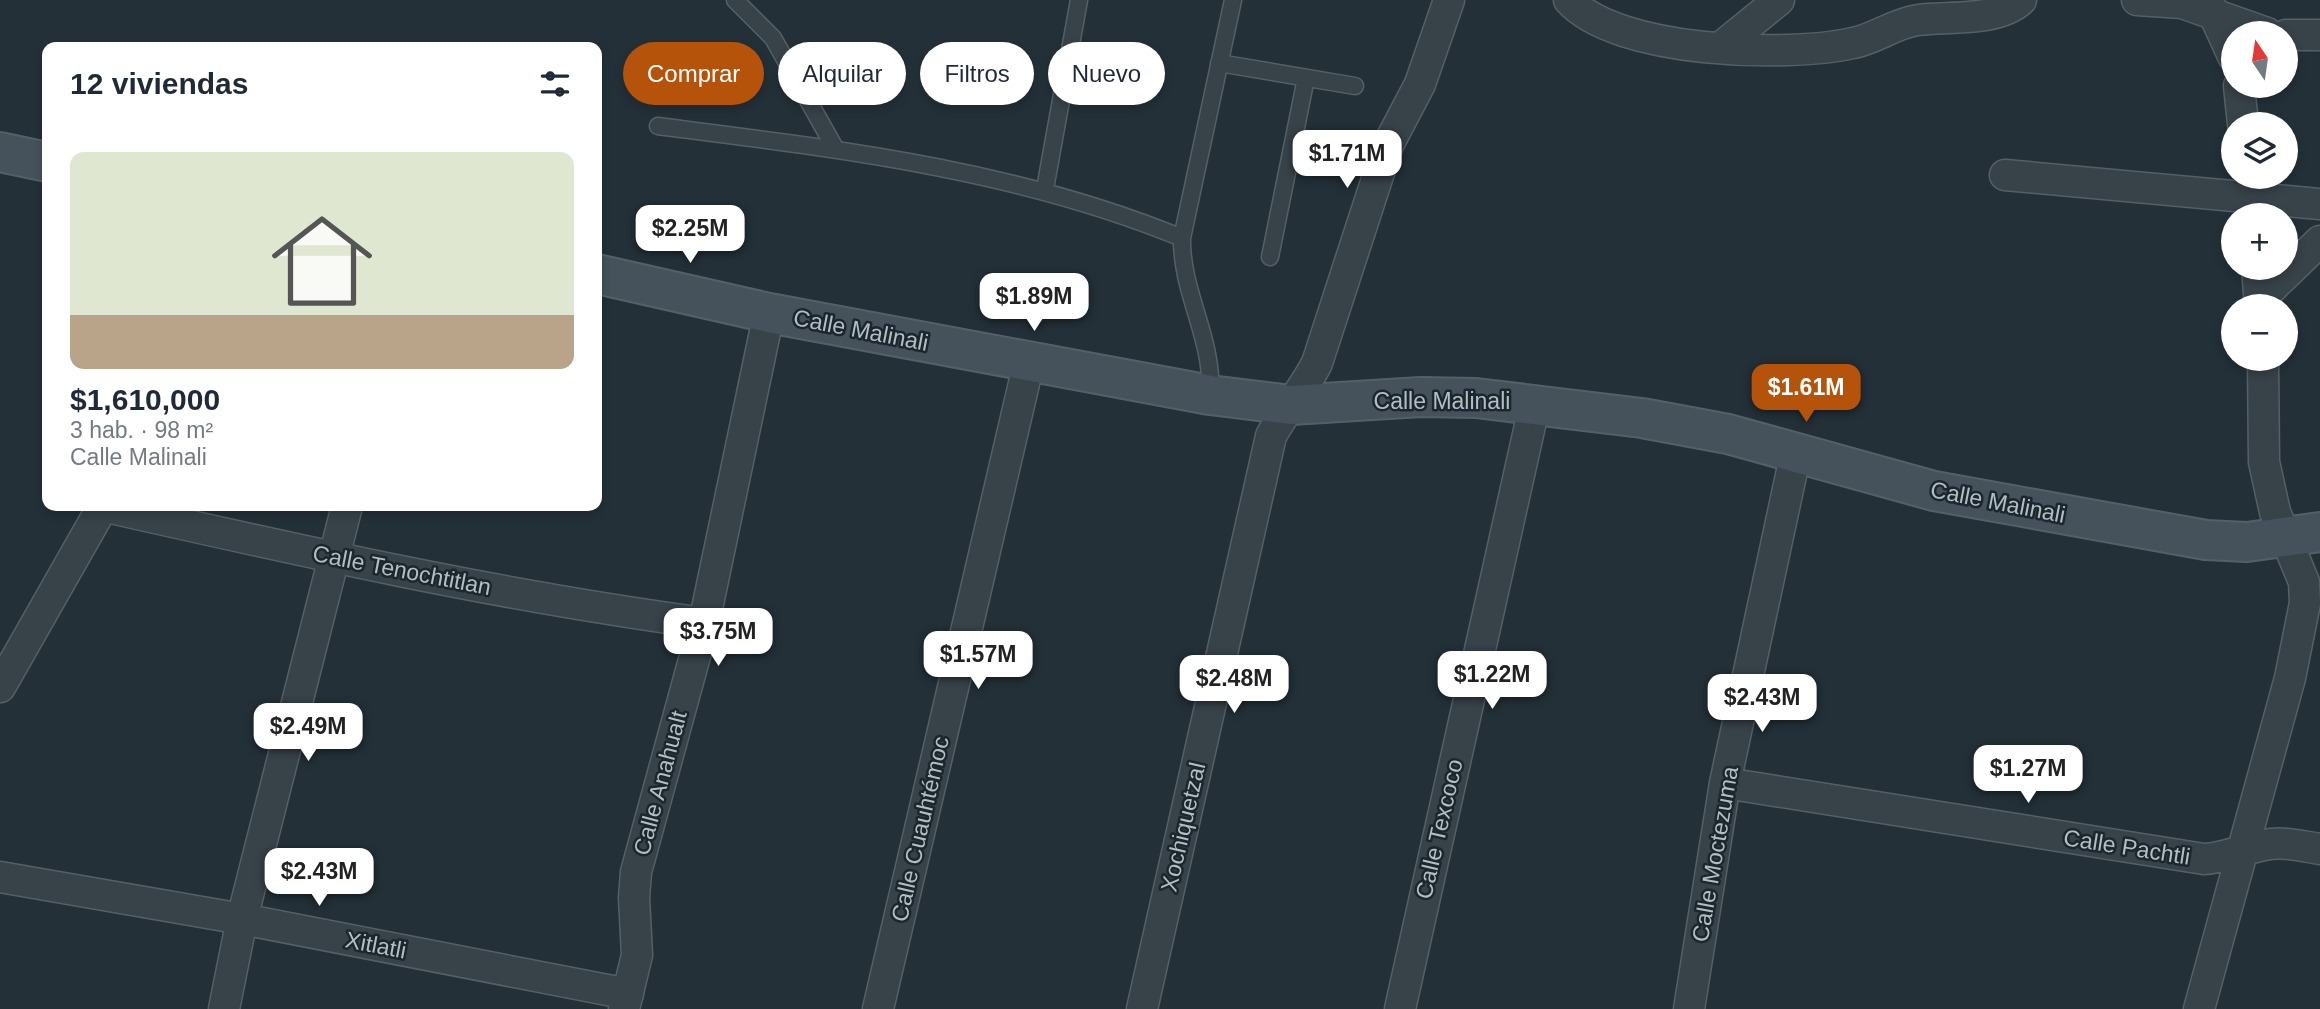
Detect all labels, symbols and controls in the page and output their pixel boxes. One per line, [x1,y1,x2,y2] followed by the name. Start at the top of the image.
[2221,21,2298,98] north arrow
[2221,21,2298,371] map controls
[623,42,764,105] chip: Comprar
[778,42,906,105] chip: Alquilar
[920,42,1034,105] chip: Filtros
[1048,42,1165,105] chip: Nuevo
[536,65,574,103] icon: filters
[70,67,248,100] text: 12 viviendas
[2221,112,2298,189] button: layers
[1290,130,1404,190] pin: $1.71M
[1309,140,1385,166] text: $1.71M
[259,198,385,324] icon: home
[2221,203,2298,280] button: +
[633,205,747,265] pin: $2.25M
[652,215,728,241] text: $2.25M
[977,274,1091,333] pin: $1.89M
[996,283,1072,309] text: $1.89M
[2221,294,2298,371] button: −
[791,304,931,356] street label: Calle Malinali
[1749,364,1863,424] pin: $1.61M
[1768,374,1844,400] text: $1.61M
[70,383,220,416] text: $1,610,000
[1374,388,1510,414] street label: Calle Malinali
[70,417,213,443] text: 3 hab. · 98 m²
[70,444,207,470] text: Calle Malinali
[1928,476,2068,528] street label: Calle Malinali
[311,540,493,600] street label: Calle Tenochtitlan
[661,608,775,668] pin: $3.75M
[680,618,756,644] text: $3.75M
[921,632,1035,691] pin: $1.57M
[940,641,1016,667] text: $1.57M
[1435,652,1549,711] pin: $1.22M
[1177,656,1291,715] pin: $2.48M
[1454,661,1530,687] text: $1.22M
[1196,665,1272,691] text: $2.48M
[1705,674,1819,734] pin: $2.43M
[1724,684,1800,710] text: $2.43M
[251,704,365,763] pin: $2.49M
[628,707,692,858] street label: Calle Anahualt
[270,713,346,739] text: $2.49M
[886,734,954,924] street label: Calle Cuauhtémoc
[1971,746,2085,805] pin: $1.27M
[1990,755,2066,781] text: $1.27M
[1410,757,1468,901] street label: Calle Texcoco
[1156,760,1210,894] street label: Xochiquetzal
[1687,764,1743,944] street label: Calle Moctezuma
[2062,824,2192,870] street label: Calle Pachtli
[262,848,376,908] pin: $2.43M
[281,858,357,884] text: $2.43M
[343,926,409,964] street label: Xitlatli

